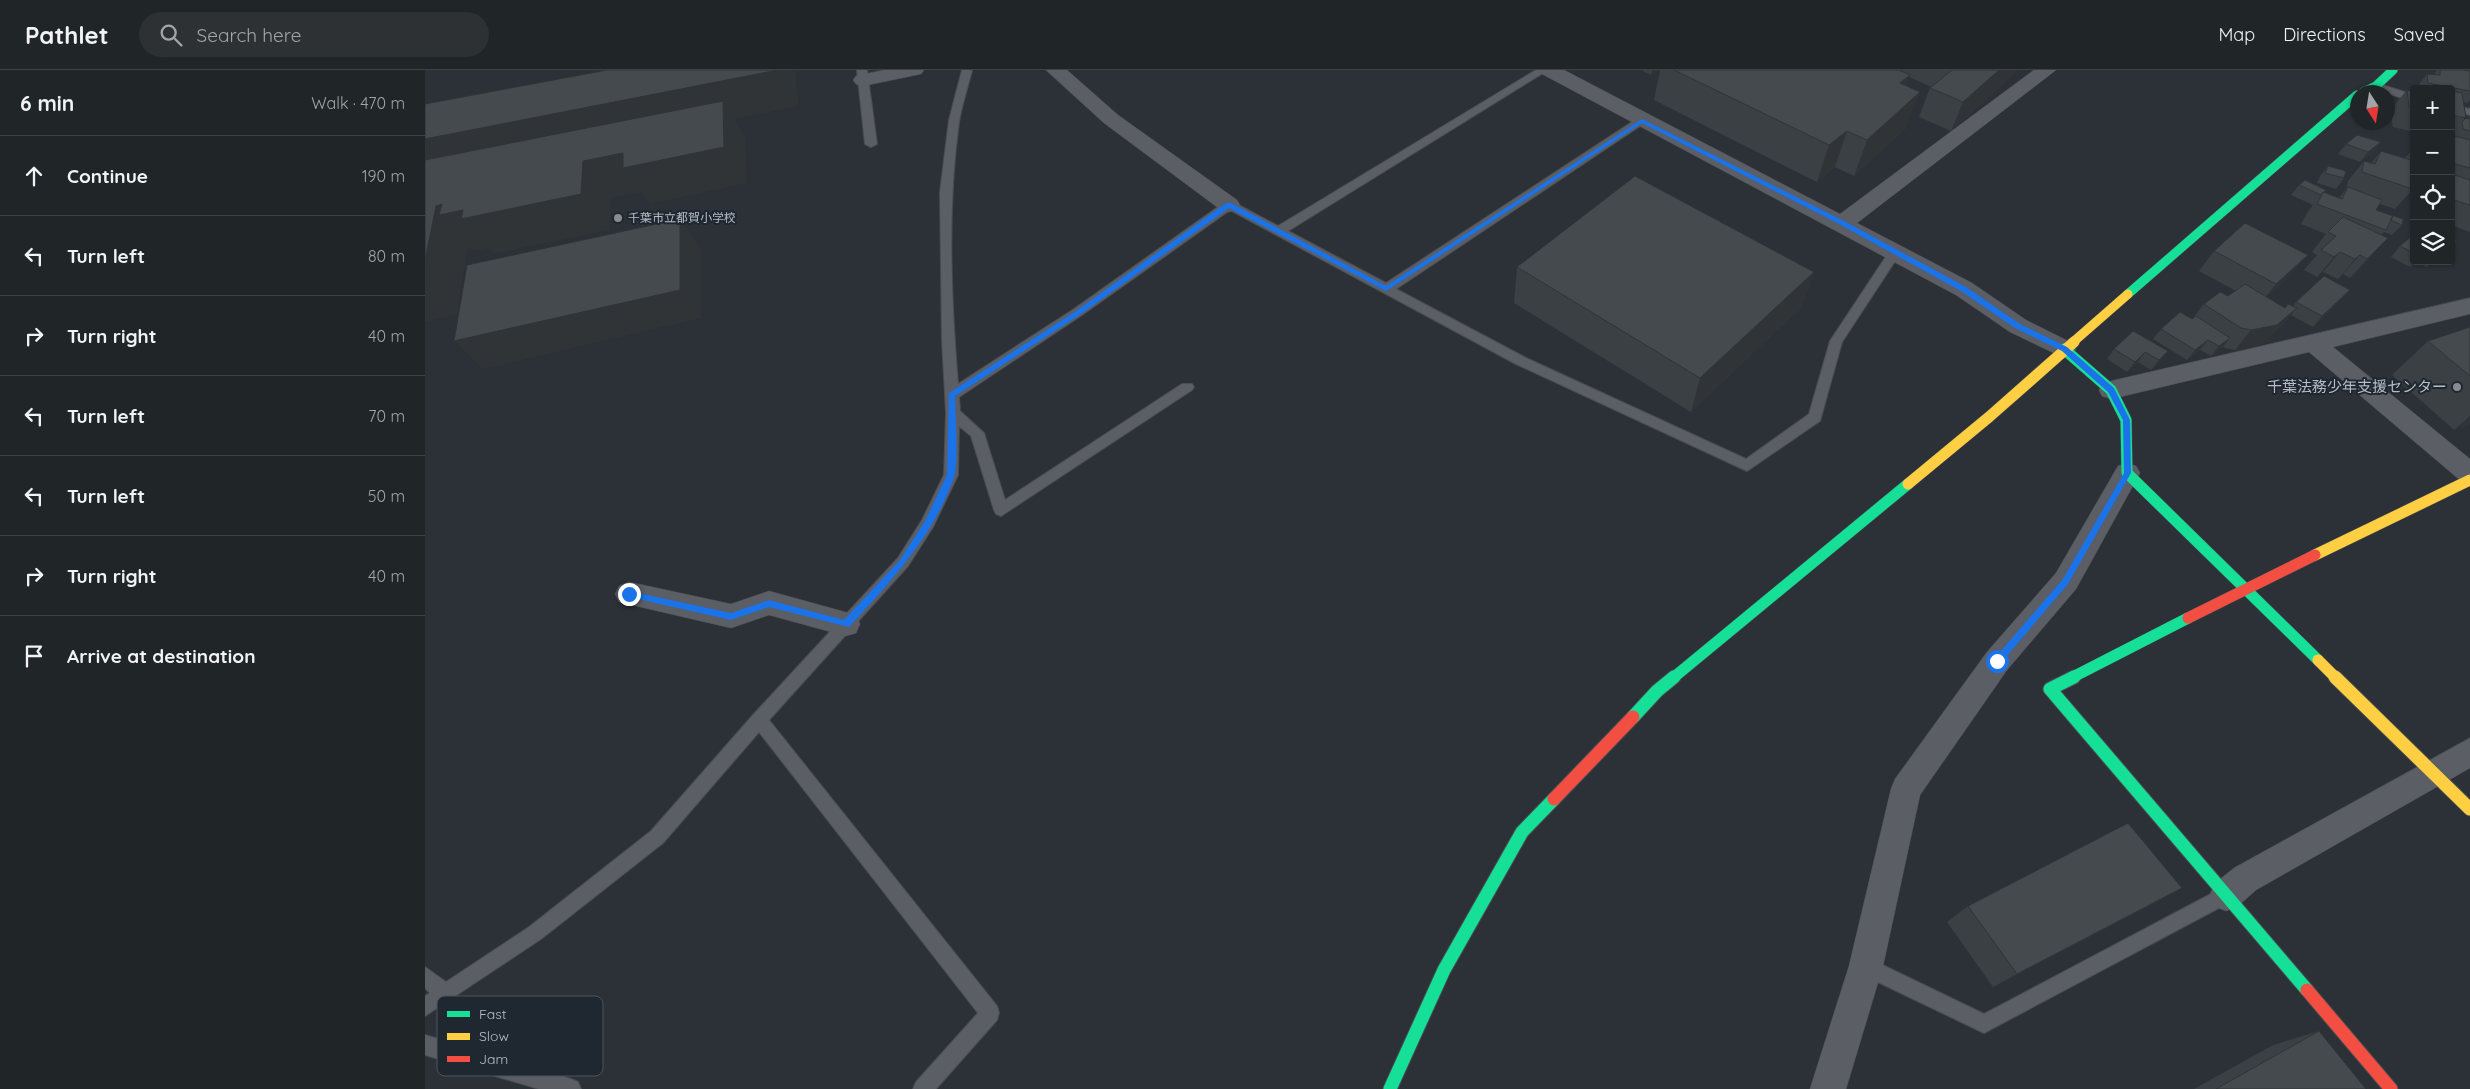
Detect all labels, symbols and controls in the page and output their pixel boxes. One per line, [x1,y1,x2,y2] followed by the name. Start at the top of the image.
[139,12,489,57] search box
[25,20,109,50] text: Pathlet
[157,21,185,49] icon: search
[197,23,301,47] text: Search here
[2218,23,2255,46] text: Map
[2283,23,2366,46] text: Directions
[2394,23,2445,46] text: Saved
[2350,85,2395,130] north arrow
[2410,85,2455,265] map controls
[2410,85,2455,130] button: +
[20,90,74,116] text: 6 min
[311,93,405,113] text: Walk · 470 m
[2410,130,2455,175] button: −
[20,162,48,190] icon: ahead
[67,164,148,188] text: Continue
[362,166,405,186] text: 190 m
[2410,175,2455,220] button: locate
[628,210,736,225] place label: 千葉市立都賀小学校
[612,212,624,224] marker: 千葉市立都賀小学校
[2410,220,2455,265] button: layers
[20,242,48,270] icon: left
[67,244,145,268] text: Turn left
[368,246,405,266] text: 80 m
[20,322,48,350] icon: right
[67,324,156,348] text: Turn right
[368,326,405,346] text: 40 m
[2267,377,2447,396] place label: 千葉法務少年支援センター
[2451,381,2463,393] marker: 千葉法務少年支援センター
[20,402,48,430] icon: left
[67,404,145,428] text: Turn left
[368,406,405,426] text: 70 m
[20,482,48,510] icon: left
[67,484,145,508] text: Turn left
[368,486,405,506] text: 50 m
[20,562,48,590] icon: right
[67,564,156,588] text: Turn right
[368,566,405,586] text: 40 m
[618,583,641,606] route end
[20,642,48,670] icon: arrive
[67,644,256,668] text: Arrive at destination
[1986,650,2009,673] route start
[437,996,603,1076] legend
[479,1005,507,1023] text: Fast
[479,1027,509,1045] text: Slow
[479,1050,508,1068] text: Jam

